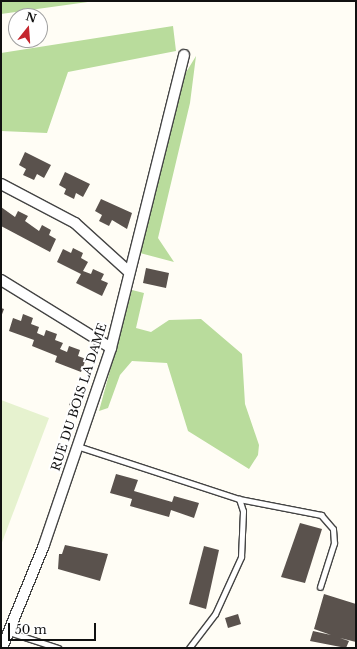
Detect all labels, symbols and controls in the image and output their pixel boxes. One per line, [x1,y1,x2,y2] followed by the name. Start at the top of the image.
[8,8,48,48] north arrow
[24,9,38,26] text: N
[48,321,110,473] street label: RUE DU BOIS LA DAME
[10,615,98,641] scale bar
[15,622,47,637] text: 50 m

